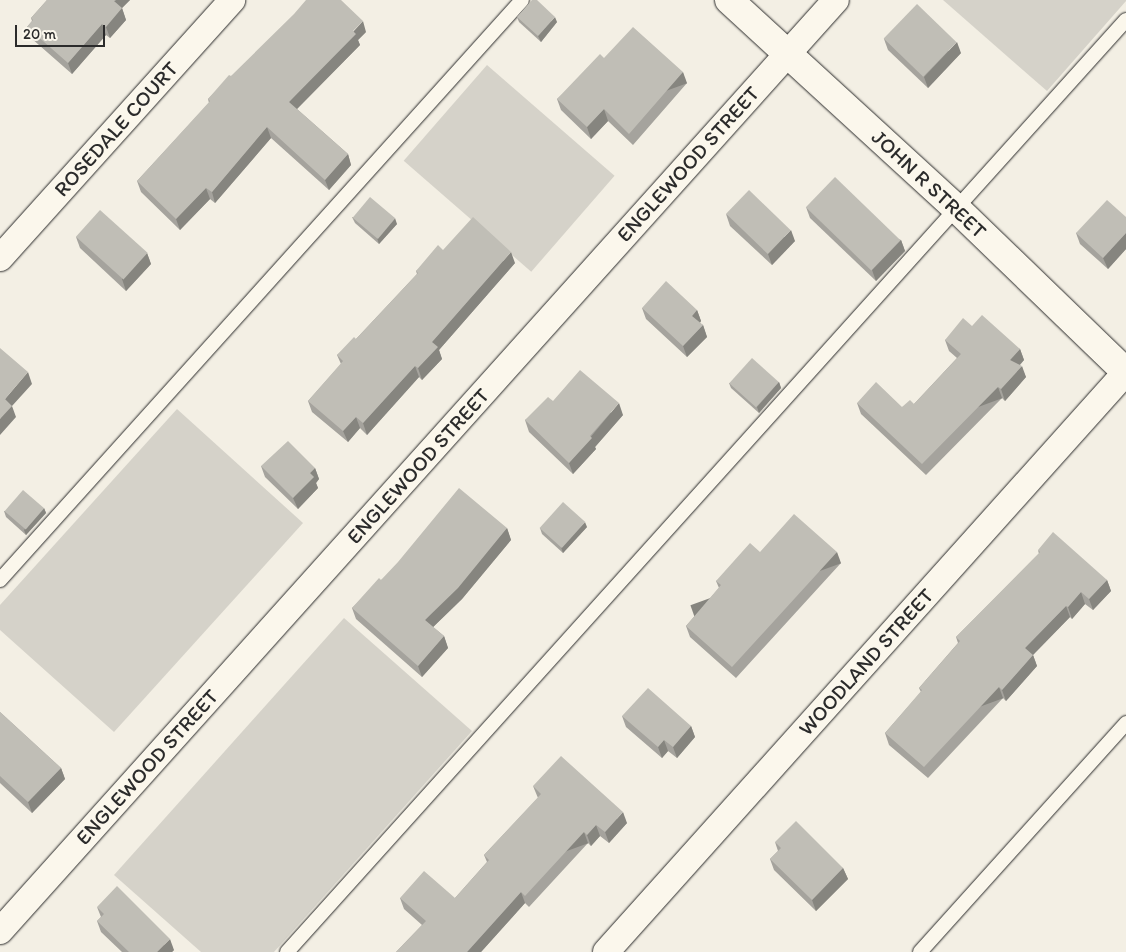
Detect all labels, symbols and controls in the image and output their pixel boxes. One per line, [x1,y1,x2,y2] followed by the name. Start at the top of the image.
[18,15,108,47] scale bar
[23,25,56,43] text: 20 m
[49,56,183,202] street label: ROSEDALE COURT
[612,81,764,247] street label: ENGLEWOOD STREET
[866,124,992,244] street label: JOHN R STREET
[342,383,494,549] street label: ENGLEWOOD STREET
[793,583,939,741] street label: WOODLAND STREET
[71,684,223,850] street label: ENGLEWOOD STREET

